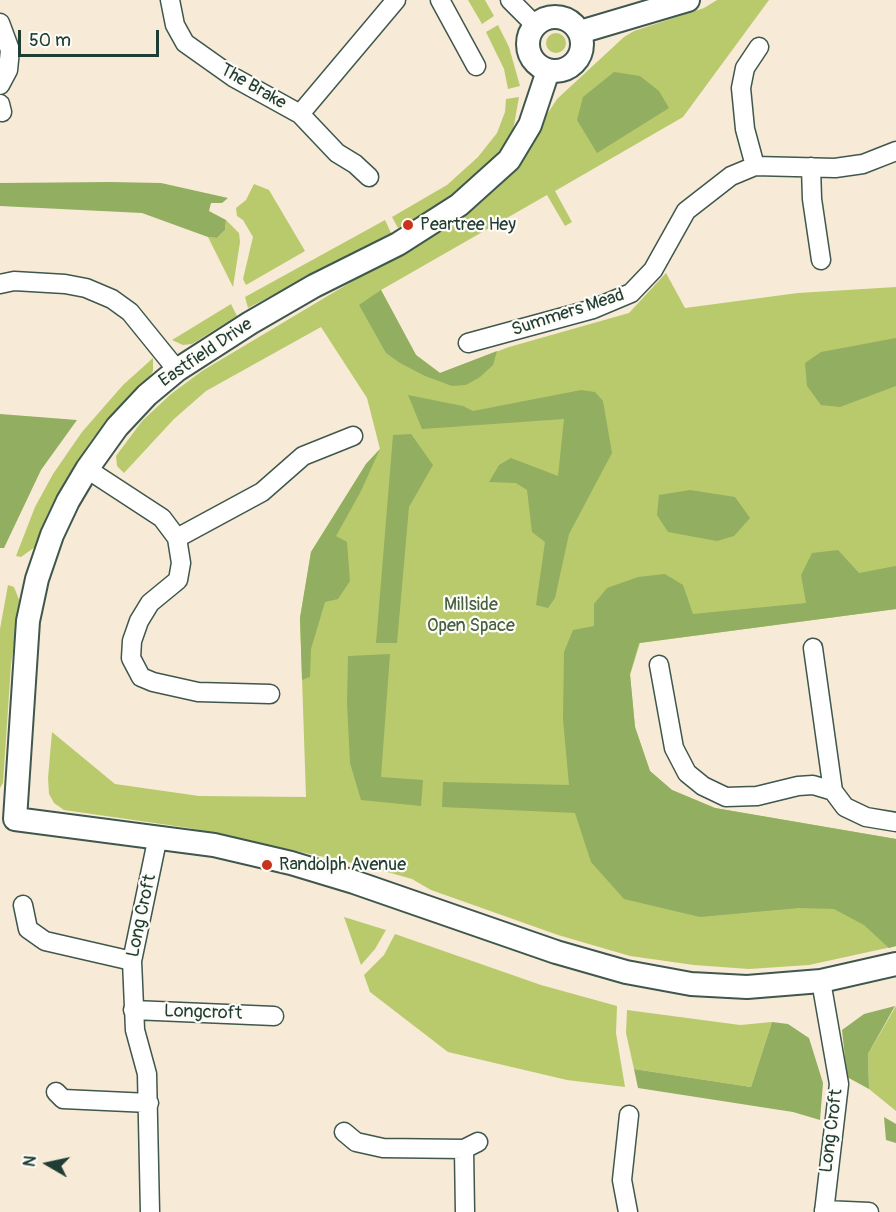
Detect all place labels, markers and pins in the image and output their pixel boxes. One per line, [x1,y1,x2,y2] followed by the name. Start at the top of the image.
[420,214,516,236] place label: Peartree Hey
[401,218,415,232] marker: Peartree Hey
[279,854,406,876] place label: Randolph Avenue
[260,858,274,872] marker: Randolph Avenue

